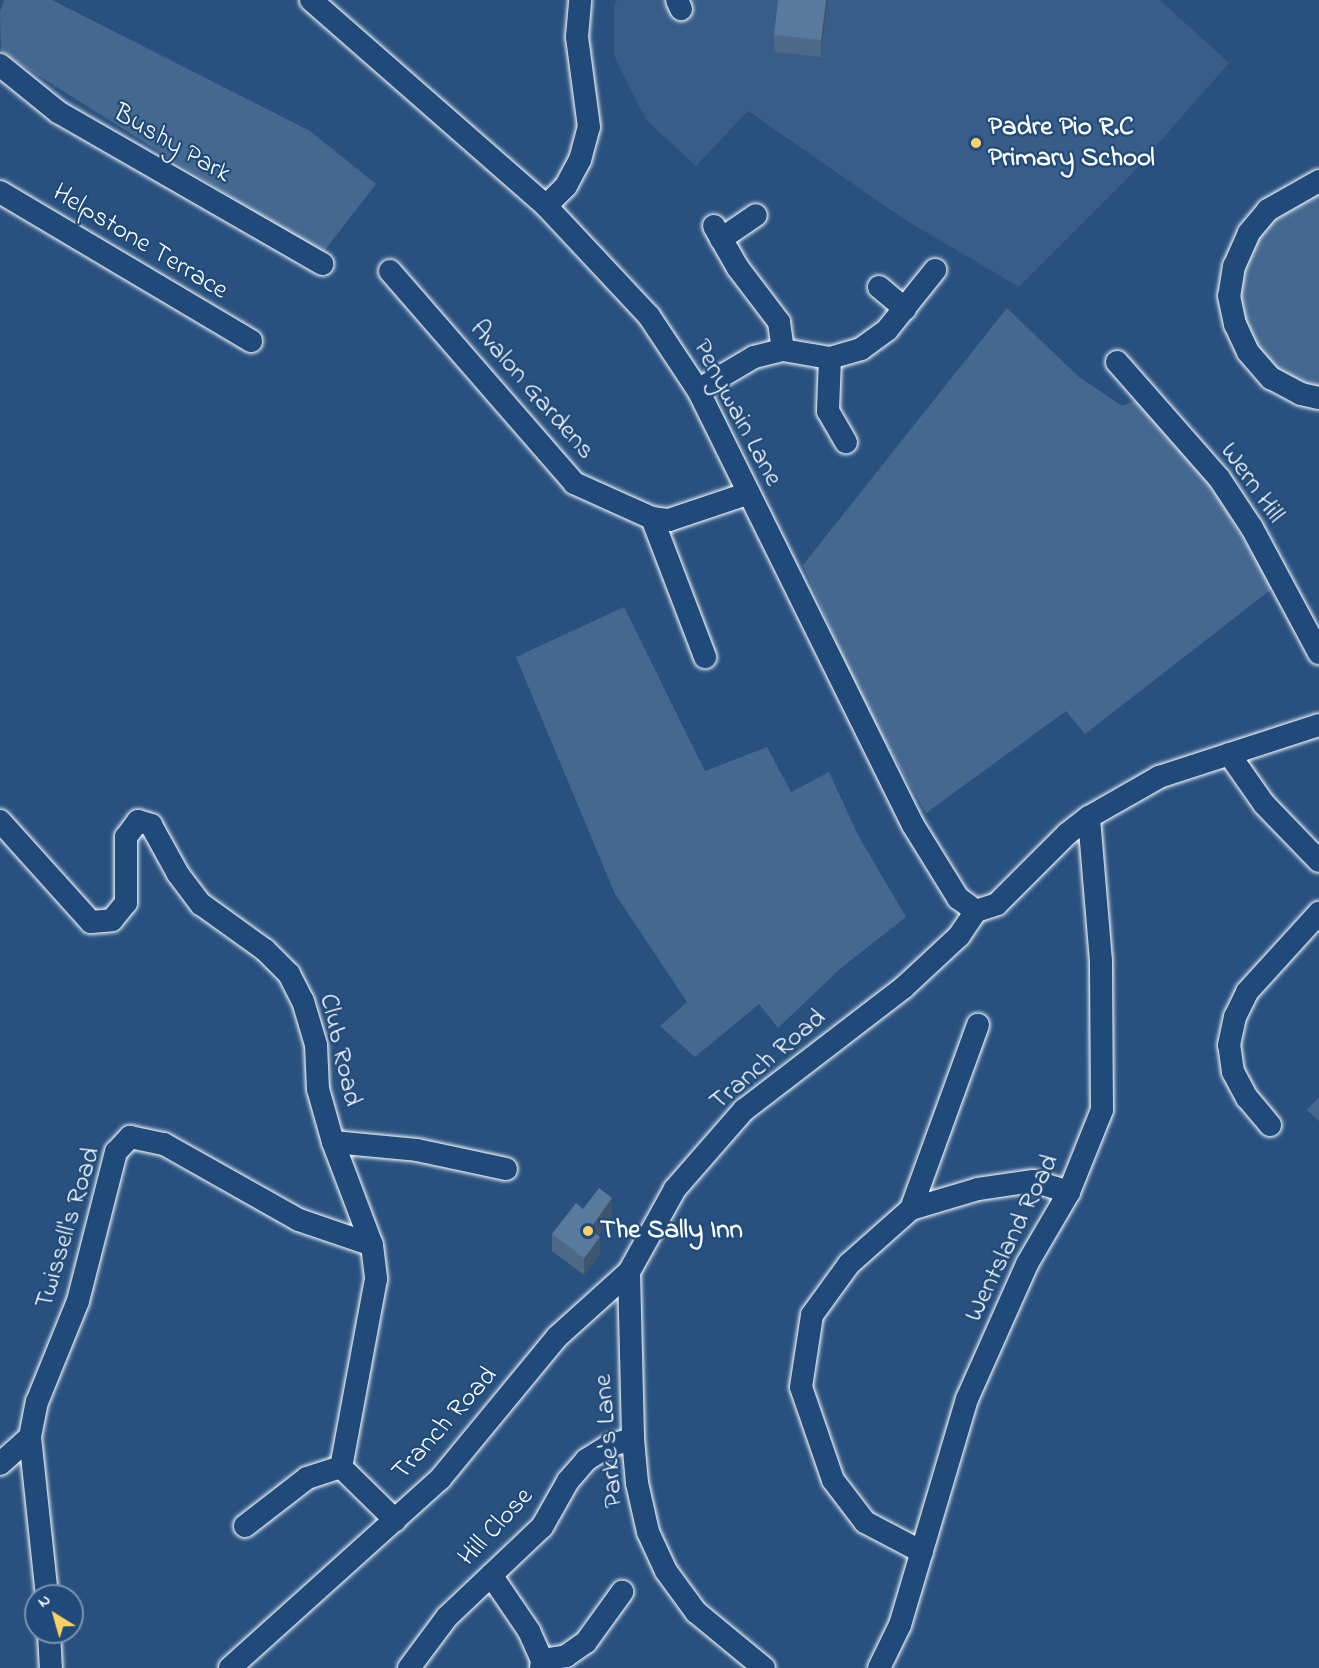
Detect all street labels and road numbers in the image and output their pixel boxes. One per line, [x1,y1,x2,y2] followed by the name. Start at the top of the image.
[107,97,237,191] street label: Bushy Park
[46,177,234,307] street label: Helpstone Terrace
[463,314,601,466] street label: Avalon Gardens
[685,334,789,492] street label: Penywain Lane
[1213,436,1291,530] street label: Wern Hill
[311,991,369,1109] street label: Club Road
[703,1002,833,1118] street label: Tranch Road
[28,1143,108,1313] street label: Twissell's Road
[957,1149,1067,1327] street label: Wentsland Road
[385,1360,505,1488] street label: Tranch Road
[587,1373,631,1509] street label: Parke's Lane
[452,1481,540,1573] street label: Hill Close

